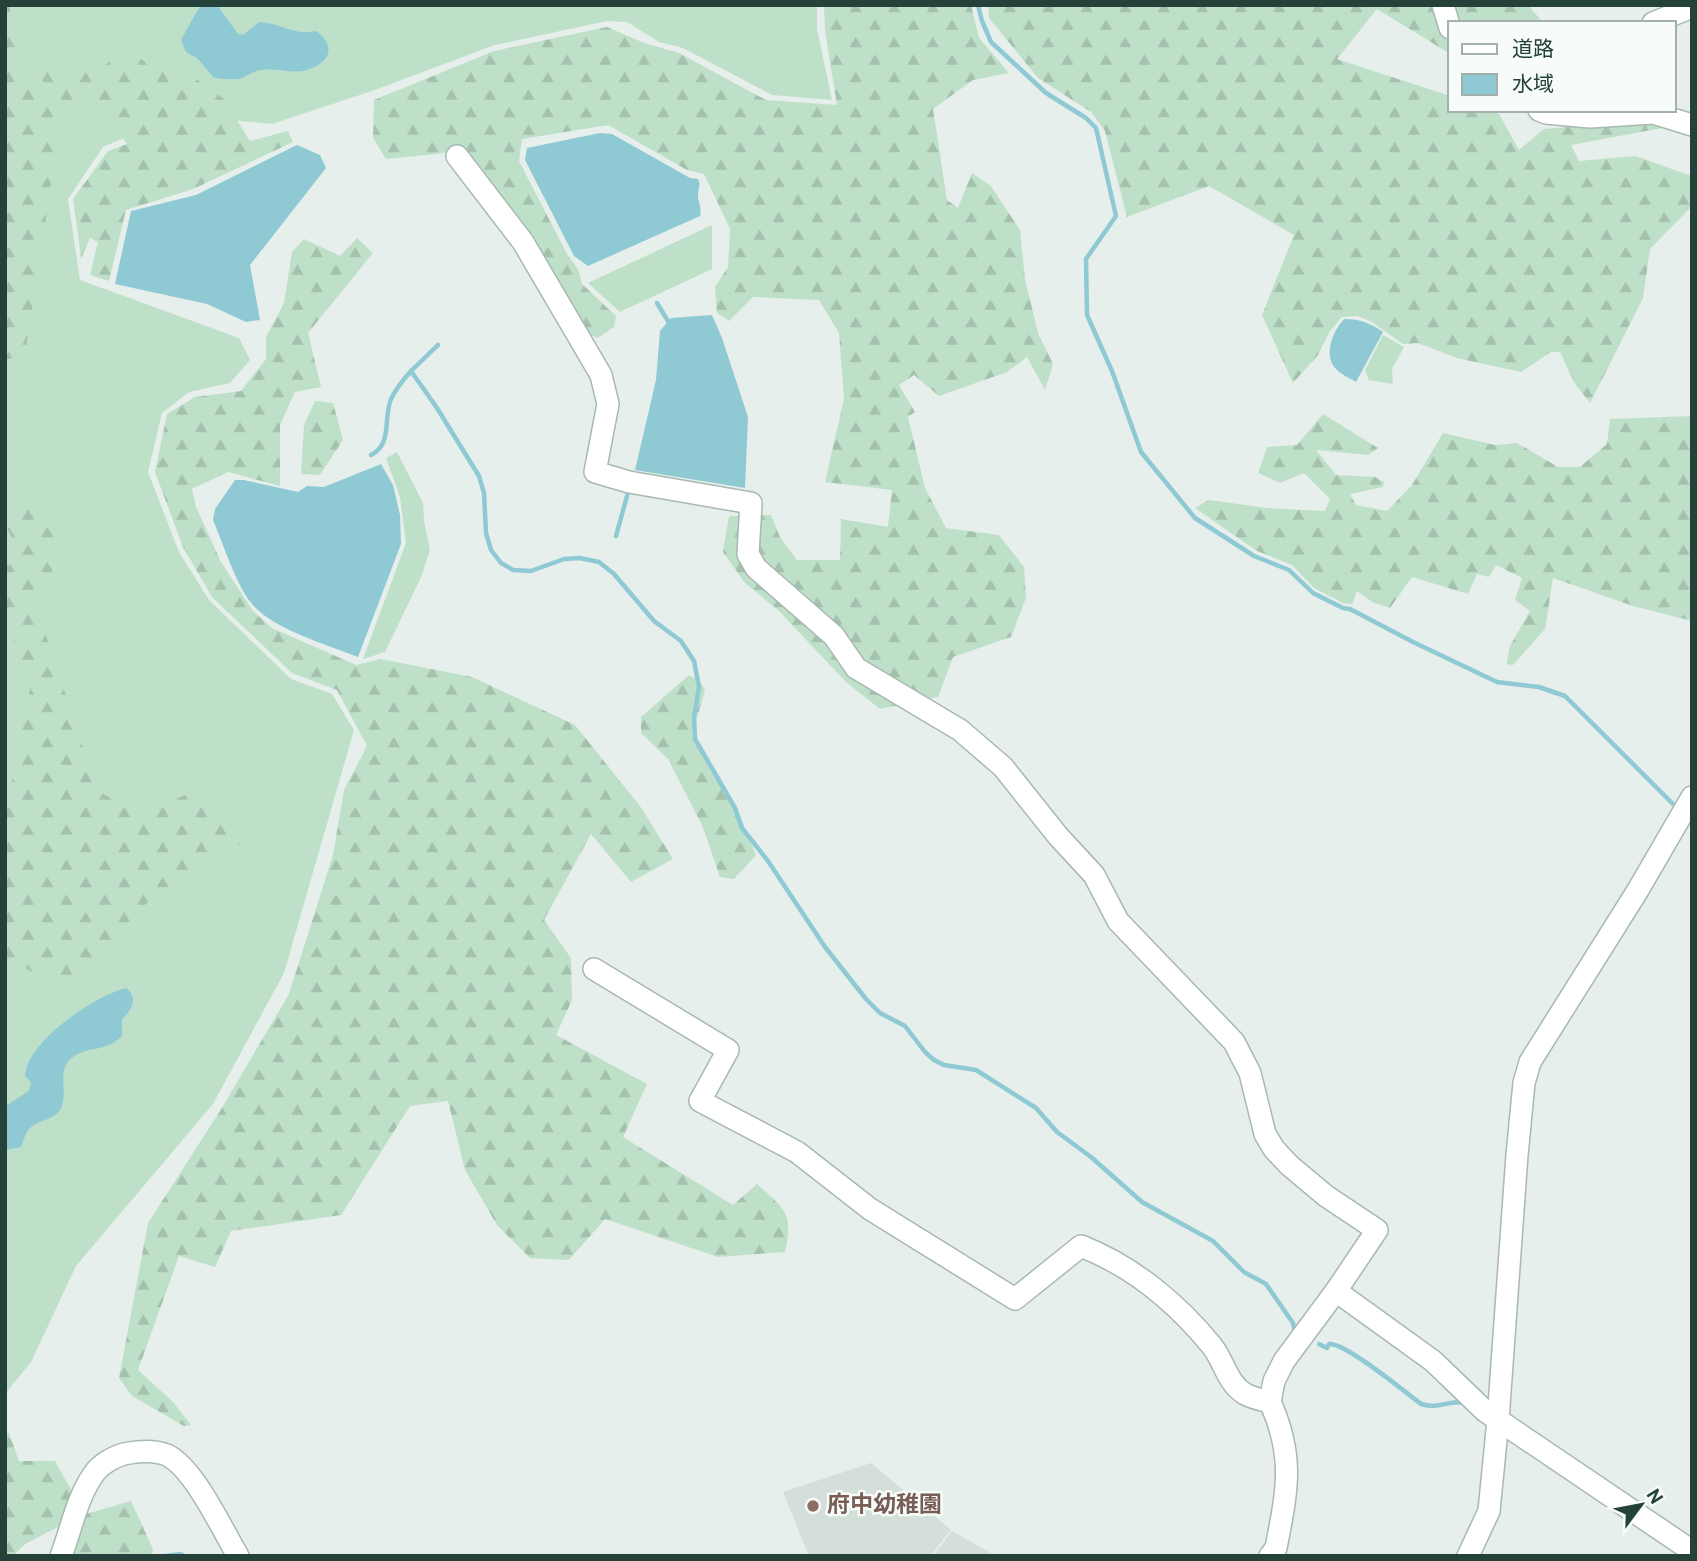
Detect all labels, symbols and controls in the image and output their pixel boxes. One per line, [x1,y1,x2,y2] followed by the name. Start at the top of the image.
[1448,21,1676,112] legend
[1512,37,1554,64] text: 道路
[1512,72,1554,99] text: 水域
[1606,1470,1676,1540] north arrow
[1640,1485,1668,1509] text: N
[827,1492,942,1521] place label: 府中幼稚園
[805,1498,821,1514] marker: 府中幼稚園

